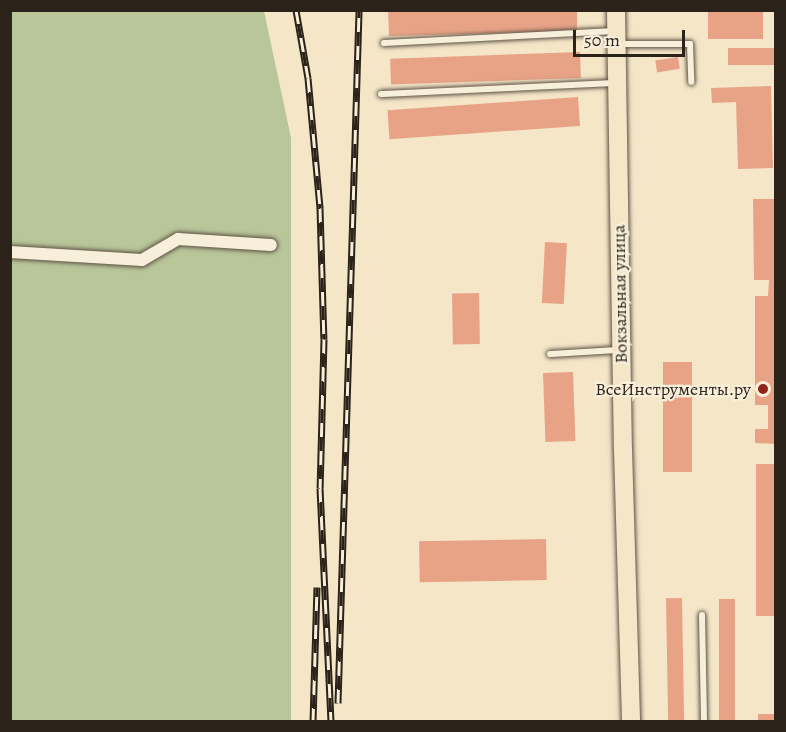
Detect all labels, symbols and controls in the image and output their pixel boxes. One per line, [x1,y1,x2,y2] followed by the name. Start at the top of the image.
[576,18,688,56] scale bar
[584,28,620,52] text: 50 m
[608,224,632,364] street label: Вокзальная улица
[595,378,751,400] place label: ВсеИнструменты.ру
[756,382,770,396] marker: ВсеИнструменты.ру

